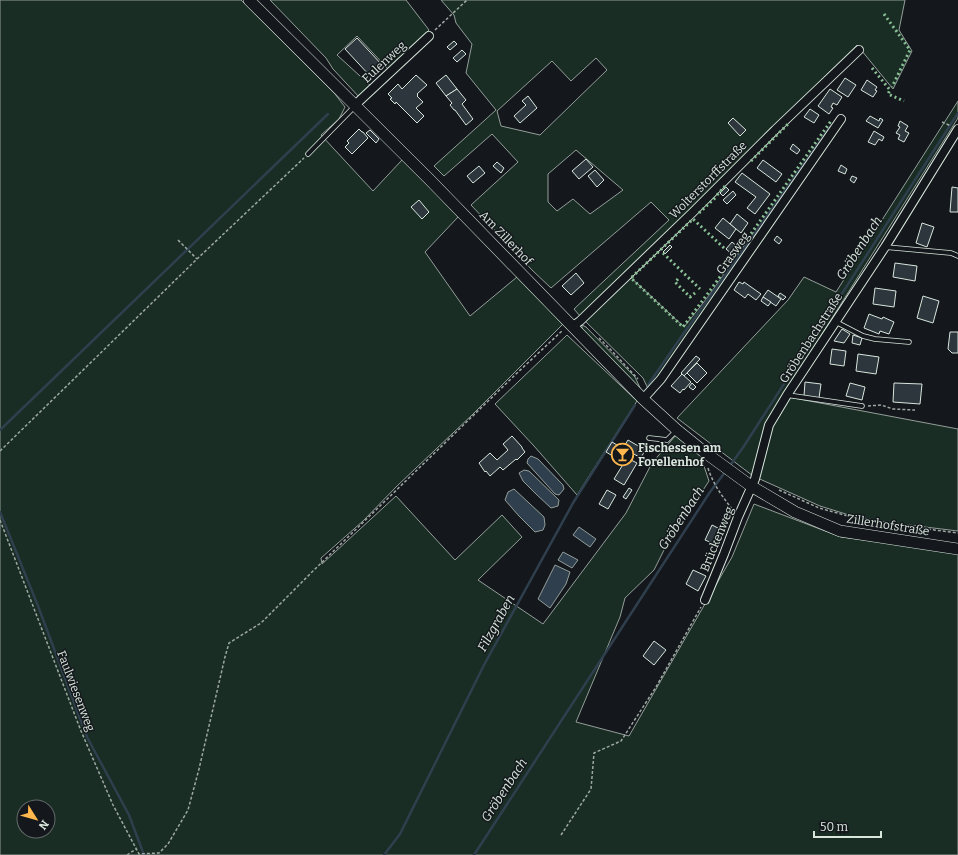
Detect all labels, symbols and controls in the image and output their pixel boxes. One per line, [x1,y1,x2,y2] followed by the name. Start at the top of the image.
[359,38,409,86] street label: Eulenweg
[666,138,750,222] street label: Wolterstorffstraße
[477,208,536,269] street label: Am Zillerhof
[833,214,885,282] water label: Gröbenbach
[713,229,753,277] street label: Grasweg
[777,290,845,386] street label: Gröbenbachstraße
[638,441,722,469] place label: Fischessen am Forellenhof
[610,442,636,468] bar icon: Fischessen am Forellenhof
[655,484,707,552] water label: Gröbenbach
[698,504,737,574] street label: Brückenweg
[846,512,930,538] street label: Zillerhofstraße
[474,592,518,654] water label: Filzgraben
[54,649,98,734] street label: Faulwiesenweg
[478,756,530,824] water label: Gröbenbach
[16,799,56,839] north arrow
[814,813,881,839] scale bar
[36,817,51,832] text: N
[820,820,849,834] text: 50 m

